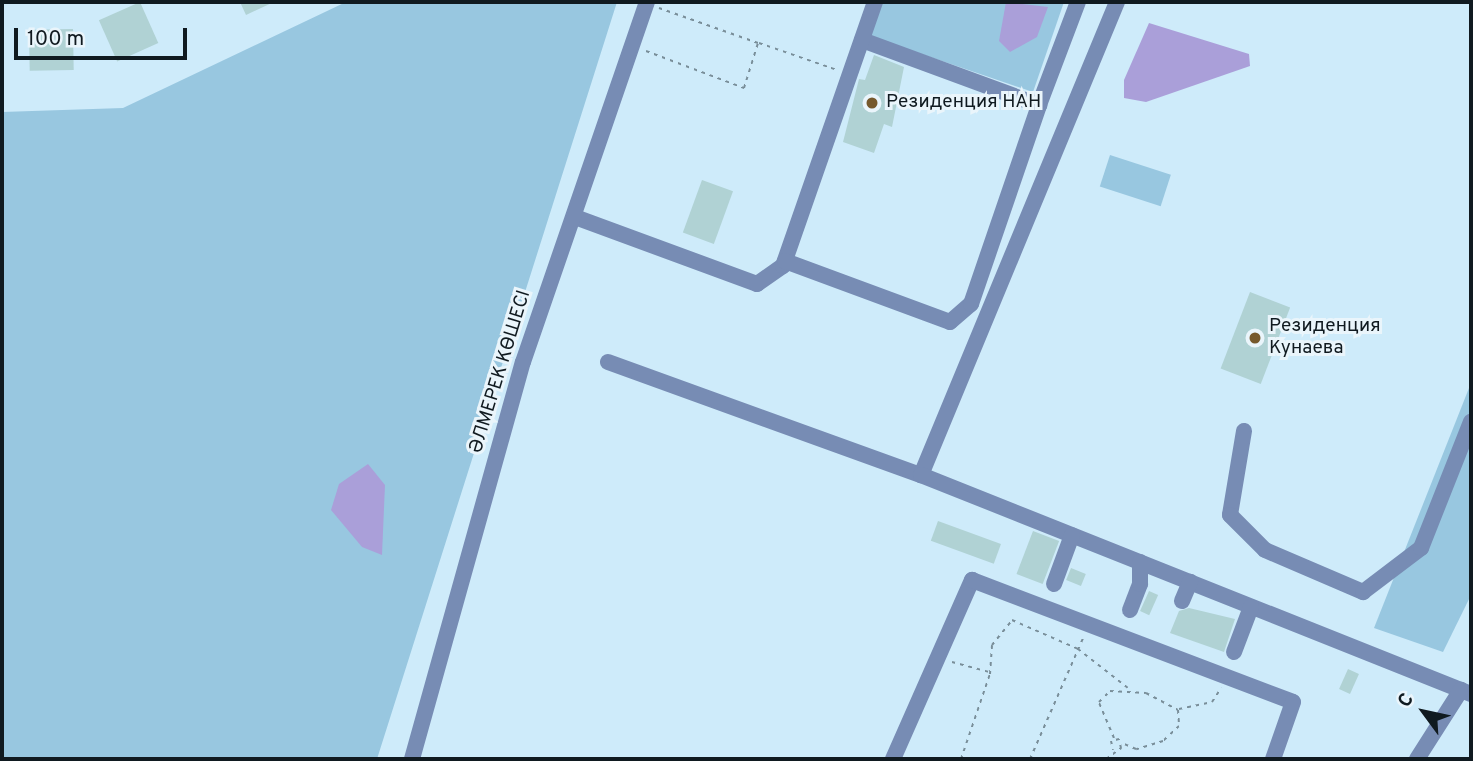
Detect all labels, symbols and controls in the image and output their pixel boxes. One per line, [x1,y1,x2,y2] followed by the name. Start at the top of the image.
[18,14,191,58] scale bar
[27,26,84,53] text: 100 m
[886,92,1041,114] place label: Резиденция НАН
[864,95,880,111] marker: Резиденция НАН
[465,288,537,456] street label: ӘЛМЕРЕК КӨШЕСІ
[1269,316,1381,360] place label: Резиденция Кунаева
[1247,330,1263,346] marker: Резиденция Кунаева
[1389,677,1459,747] north arrow
[1393,689,1420,712] text: С

